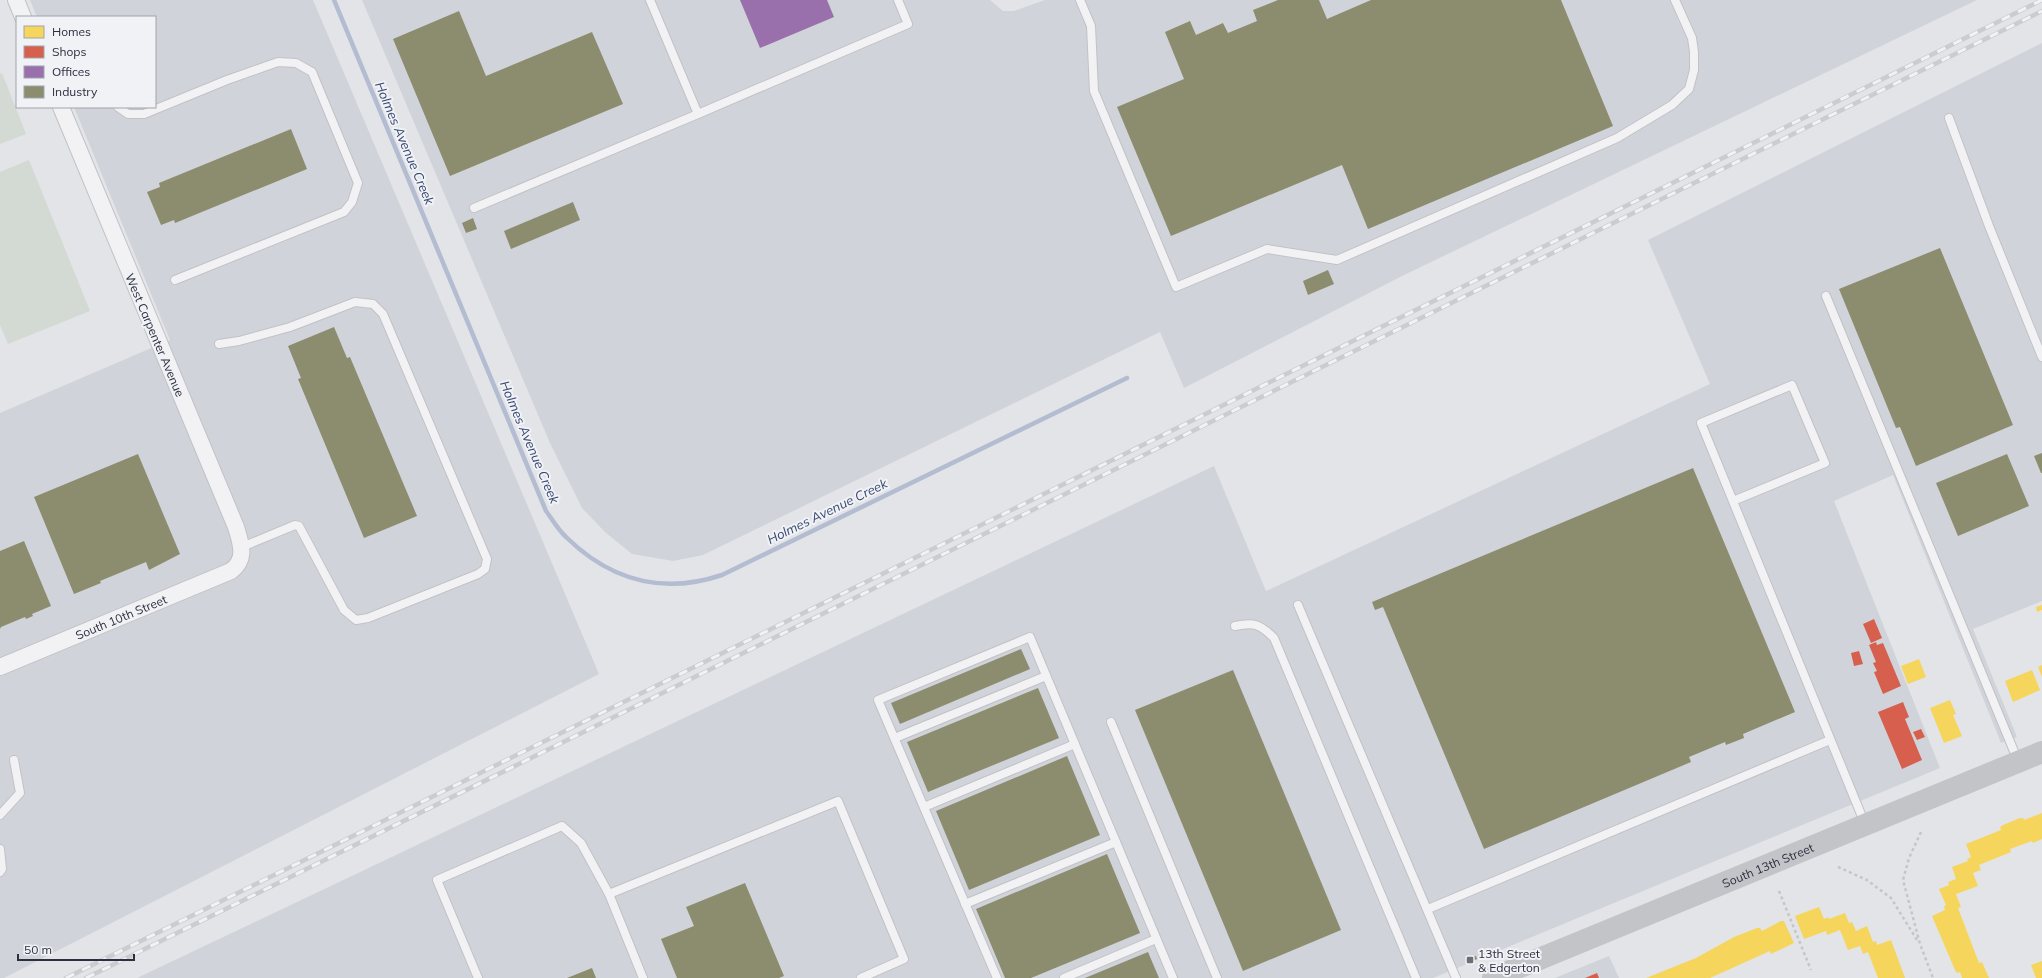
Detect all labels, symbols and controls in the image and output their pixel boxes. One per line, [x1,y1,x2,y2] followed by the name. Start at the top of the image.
[16,16,156,108] legend
[52,24,91,39] text: Homes
[52,44,87,59] text: Shops
[52,64,90,79] text: Offices
[372,79,438,207] water label: Holmes Avenue Creek
[52,84,98,99] text: Industry
[122,271,188,399] street label: West Carpenter Avenue
[497,378,563,506] water label: Holmes Avenue Creek
[764,475,890,547] water label: Holmes Avenue Creek
[73,591,169,642] street label: South 10th Street
[1720,839,1816,890] street label: South 13th Street
[18,936,134,962] scale bar
[24,942,52,957] text: 50 m
[1478,946,1540,975] place label: 13th Street & Edgerton
[1465,955,1475,965] marker: 13th Street & Edgerton

